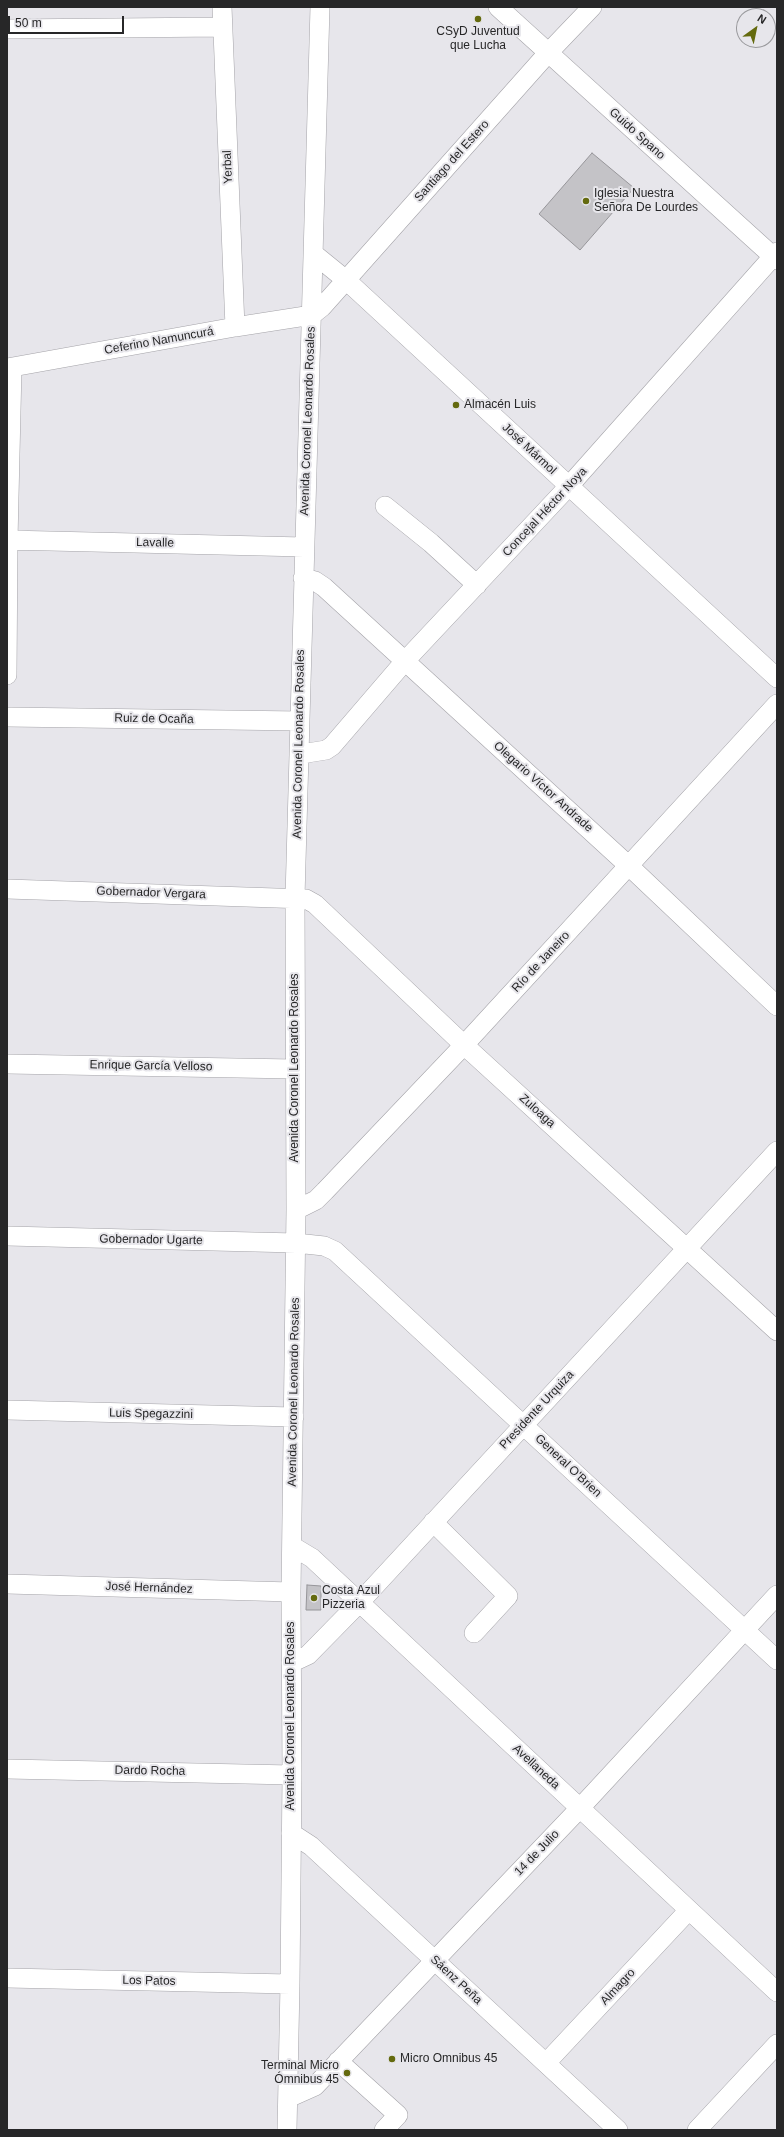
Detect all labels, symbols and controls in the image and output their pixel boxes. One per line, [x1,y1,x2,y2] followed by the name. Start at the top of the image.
[10,8,126,34] scale bar
[736,8,776,48] north arrow
[755,12,769,26] text: N
[473,14,483,24] marker: CSyD Juventud que Lucha
[15,16,42,30] text: 50 m
[436,25,520,53] place label: CSyD Juventud que Lucha
[606,105,668,163] street label: Guido Spano
[412,117,492,205] street label: Santiago del Estero
[220,150,236,184] street label: Yerbal
[594,187,698,215] place label: Iglesia Nuestra Señora De Lourdes
[581,196,591,206] marker: Iglesia Nuestra Señora De Lourdes
[103,324,215,358] street label: Ceferino Namuncurá
[298,326,318,516] street label: Avenida Coronel Leonardo Rosales
[464,398,536,412] place label: Almacén Luis
[451,400,461,410] marker: Almacén Luis
[499,420,559,478] street label: José Mármol
[500,464,590,560] street label: Concejal Héctor Noya
[136,535,174,551] street label: Lavalle
[290,649,308,839] street label: Avenida Coronel Leonardo Rosales
[114,711,194,727] street label: Ruiz de Ocaña
[490,739,596,835] street label: Olegario Víctor Andrade
[96,884,206,902] street label: Gobernador Vergara
[509,929,573,995] street label: Río de Janeiro
[288,973,302,1163] street label: Avenida Coronel Leonardo Rosales
[90,1058,212,1074] street label: Enrique García Velloso
[516,1091,558,1131] street label: Zuloaga
[99,1232,203,1248] street label: Gobernador Ugarte
[285,1297,303,1487] street label: Avenida Coronel Leonardo Rosales
[497,1368,577,1452] street label: Presidente Urquiza
[109,1406,193,1422] street label: Luis Spegazzini
[532,1432,604,1500] street label: General O'Brien
[105,1579,193,1597] street label: José Hernández
[322,1584,380,1612] place label: Costa Azul Pizzeria
[309,1593,319,1603] marker: Costa Azul Pizzeria
[284,1621,298,1811] street label: Avenida Coronel Leonardo Rosales
[509,1742,563,1792] street label: Avellaneda
[115,1763,185,1779] street label: Dardo Rocha
[512,1827,562,1879] street label: 14 de Julio
[427,1952,485,2008] street label: Sáenz Peña
[597,1966,639,2008] street label: Almagro
[122,1973,176,1989] street label: Los Patos
[400,2052,497,2066] place label: Micro Omnibus 45
[387,2054,397,2064] marker: Micro Omnibus 45
[261,2059,339,2087] place label: Terminal Micro Ómnibus 45
[342,2068,352,2078] marker: Terminal Micro Ómnibus 45

